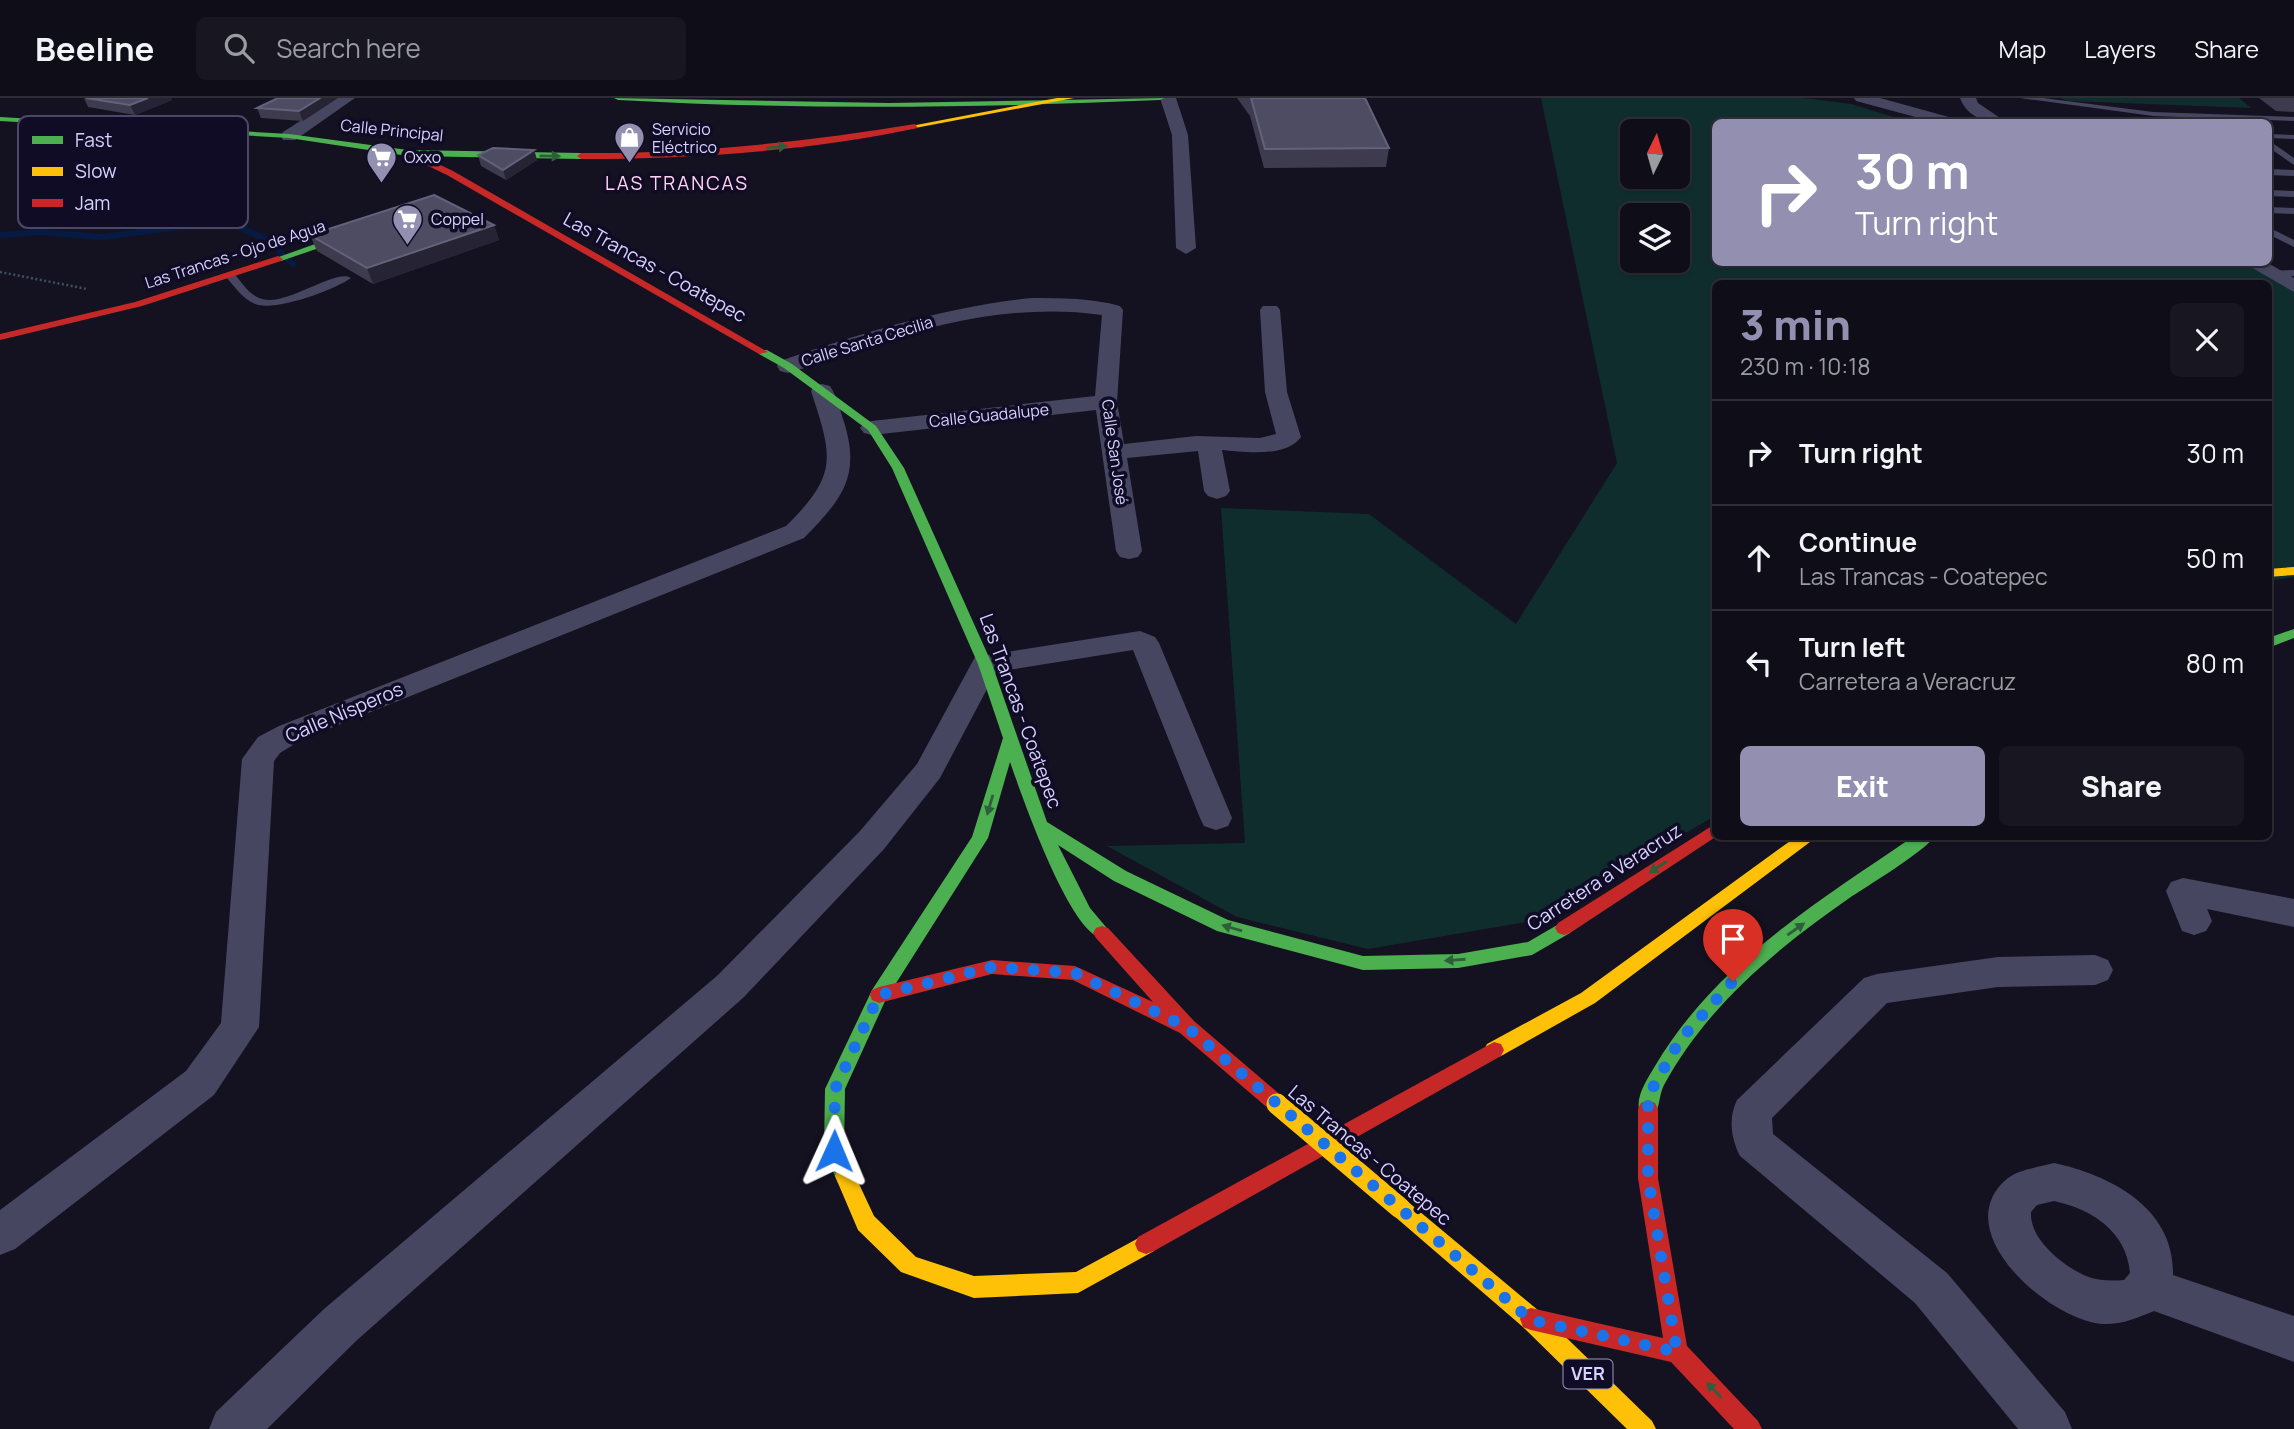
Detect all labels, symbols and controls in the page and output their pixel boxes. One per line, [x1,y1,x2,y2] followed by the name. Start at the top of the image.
[196,17,686,80] search box
[35,26,154,71] text: Beeline
[220,29,258,67] icon: search
[276,30,421,66] text: Search here
[1999,32,2046,65] text: Map
[2084,32,2156,65] text: Layers
[2194,32,2259,65] text: Share
[339,114,445,146] street label: Calle Principal
[18,116,248,228] legend
[652,118,717,158] place label: Servicio Eléctrico
[1620,119,1690,189] north arrow
[1620,119,1690,273] map controls
[612,121,646,165] shop icon: Servicio Eléctrico
[75,127,112,153] text: Fast
[1855,137,1970,204] text: 30 m
[364,140,398,184] supermarket icon: Oxxo
[766,142,788,153] one-way arrow
[404,146,441,168] place label: Oxxo
[1740,147,1831,238] icon: right
[539,150,561,161] one-way arrow
[75,158,117,184] text: Slow
[605,170,749,196] district label: LAS TRANCAS
[75,190,110,216] text: Jam
[1855,201,1998,245] text: Turn right
[391,202,425,246] supermarket icon: Coppel
[1620,203,1690,273] button: layers
[559,206,751,328] street label: Las Trancas - Coatepec
[431,208,484,230] place label: Coppel
[142,214,328,294] street label: Las Trancas - Ojo de Agua
[1740,295,1851,353] text: 3 min
[2170,303,2244,377] button: close
[798,311,936,371] street label: Calle Santa Cecilia
[1740,350,1871,382] text: 230 m · 10:18
[928,398,1050,432] street label: Calle Guadalupe
[1097,398,1133,506] street label: Calle San José
[1740,434,1778,472] icon: right
[1799,435,1923,471] text: Turn right
[2187,435,2244,471] text: 30 m
[1799,524,1917,560] text: Continue
[1740,539,1778,577] icon: ahead
[2186,540,2244,576] text: 50 m
[1799,560,2048,592] text: Las Trancas - Coatepec
[974,610,1068,812] street label: Las Trancas - Coatepec
[1799,629,1906,665] text: Turn left
[1740,644,1778,682] icon: left
[2186,645,2244,681] text: 80 m
[1799,665,2016,697] text: Carretera a Veracruz
[281,676,407,748] street label: Calle Nísperos
[1740,746,1985,826] button: Exit
[1999,746,2244,826] button: Share
[984,795,994,816] one-way arrow
[1522,817,1686,937] street label: Carretera a Veracruz
[1648,861,1667,874] one-way arrow
[1703,909,1763,981] pin
[1714,920,1752,958] icon: arrive
[1787,922,1805,936] one-way arrow
[1221,923,1242,933] one-way arrow
[1444,955,1466,966] one-way arrow
[1283,1079,1457,1231] street label: Las Trancas - Coatepec
[797,1114,871,1188] position arrow
[1564,1359,1612,1388] road number: VER
[1705,1382,1722,1399] one-way arrow

